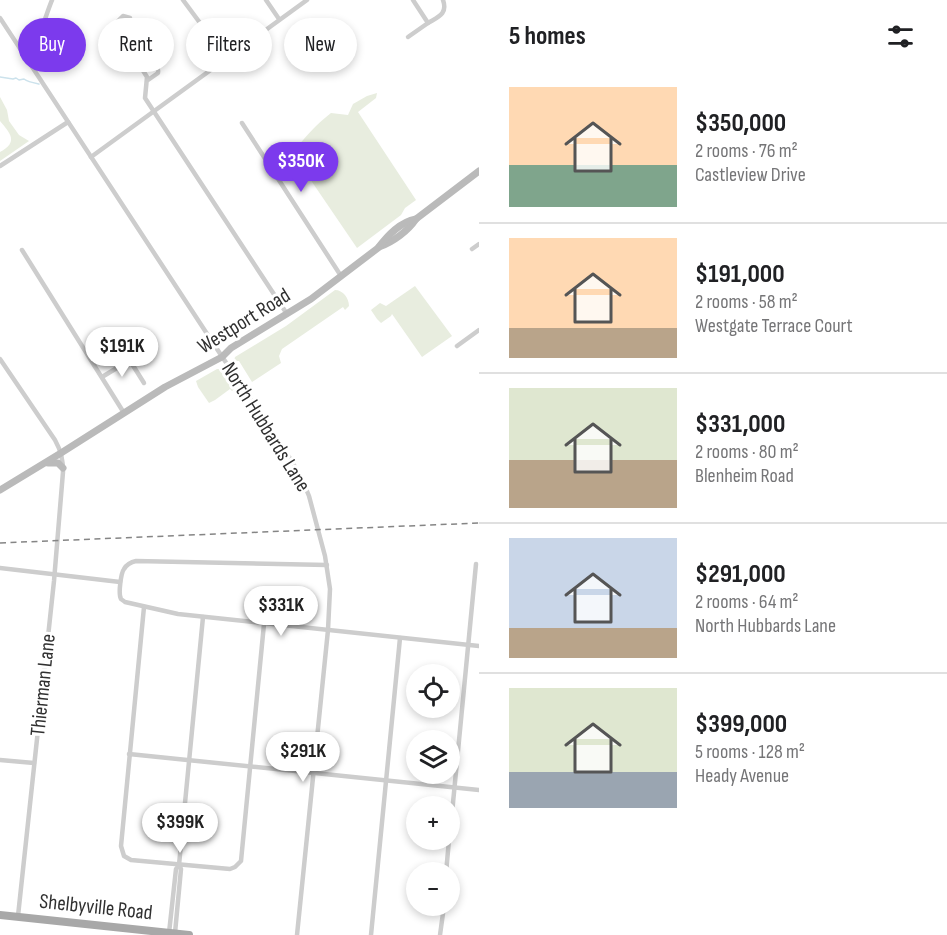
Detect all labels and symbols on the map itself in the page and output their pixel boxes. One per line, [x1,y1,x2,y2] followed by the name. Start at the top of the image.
[259,142,343,193] pin: $350K
[193,283,295,359] street label: Westport Road
[80,327,164,378] pin: $191K
[216,358,316,496] street label: North Hubbards Lane
[239,586,323,637] pin: $331K
[25,633,61,737] street label: Thierman Lane
[261,732,345,783] pin: $291K
[138,803,222,854] pin: $399K
[38,889,154,925] street label: Shelbyville Road

